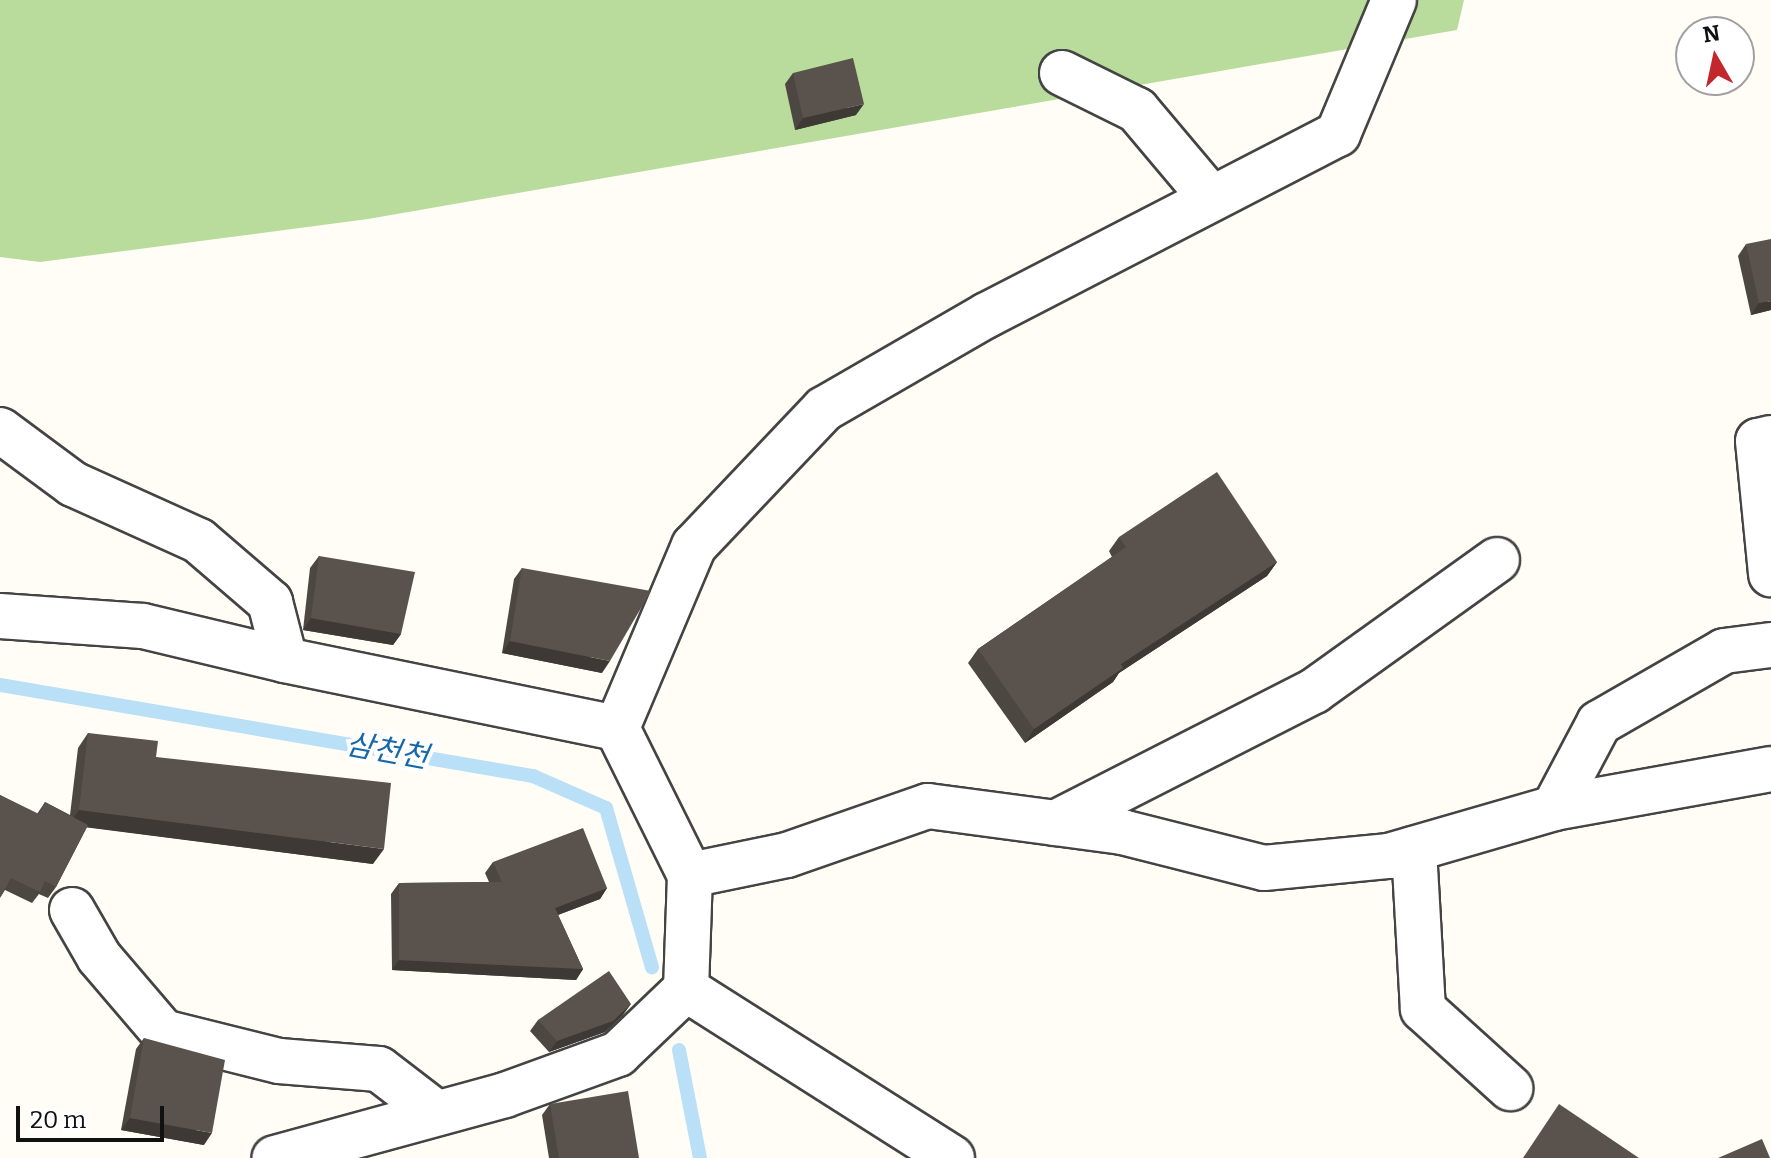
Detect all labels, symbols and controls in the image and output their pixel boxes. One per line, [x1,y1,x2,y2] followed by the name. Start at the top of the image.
[1675,16,1755,96] north arrow
[1701,19,1722,48] text: N
[343,726,431,776] water label: 삼천천
[20,1090,168,1140] scale bar
[30,1106,86,1134] text: 20 m

